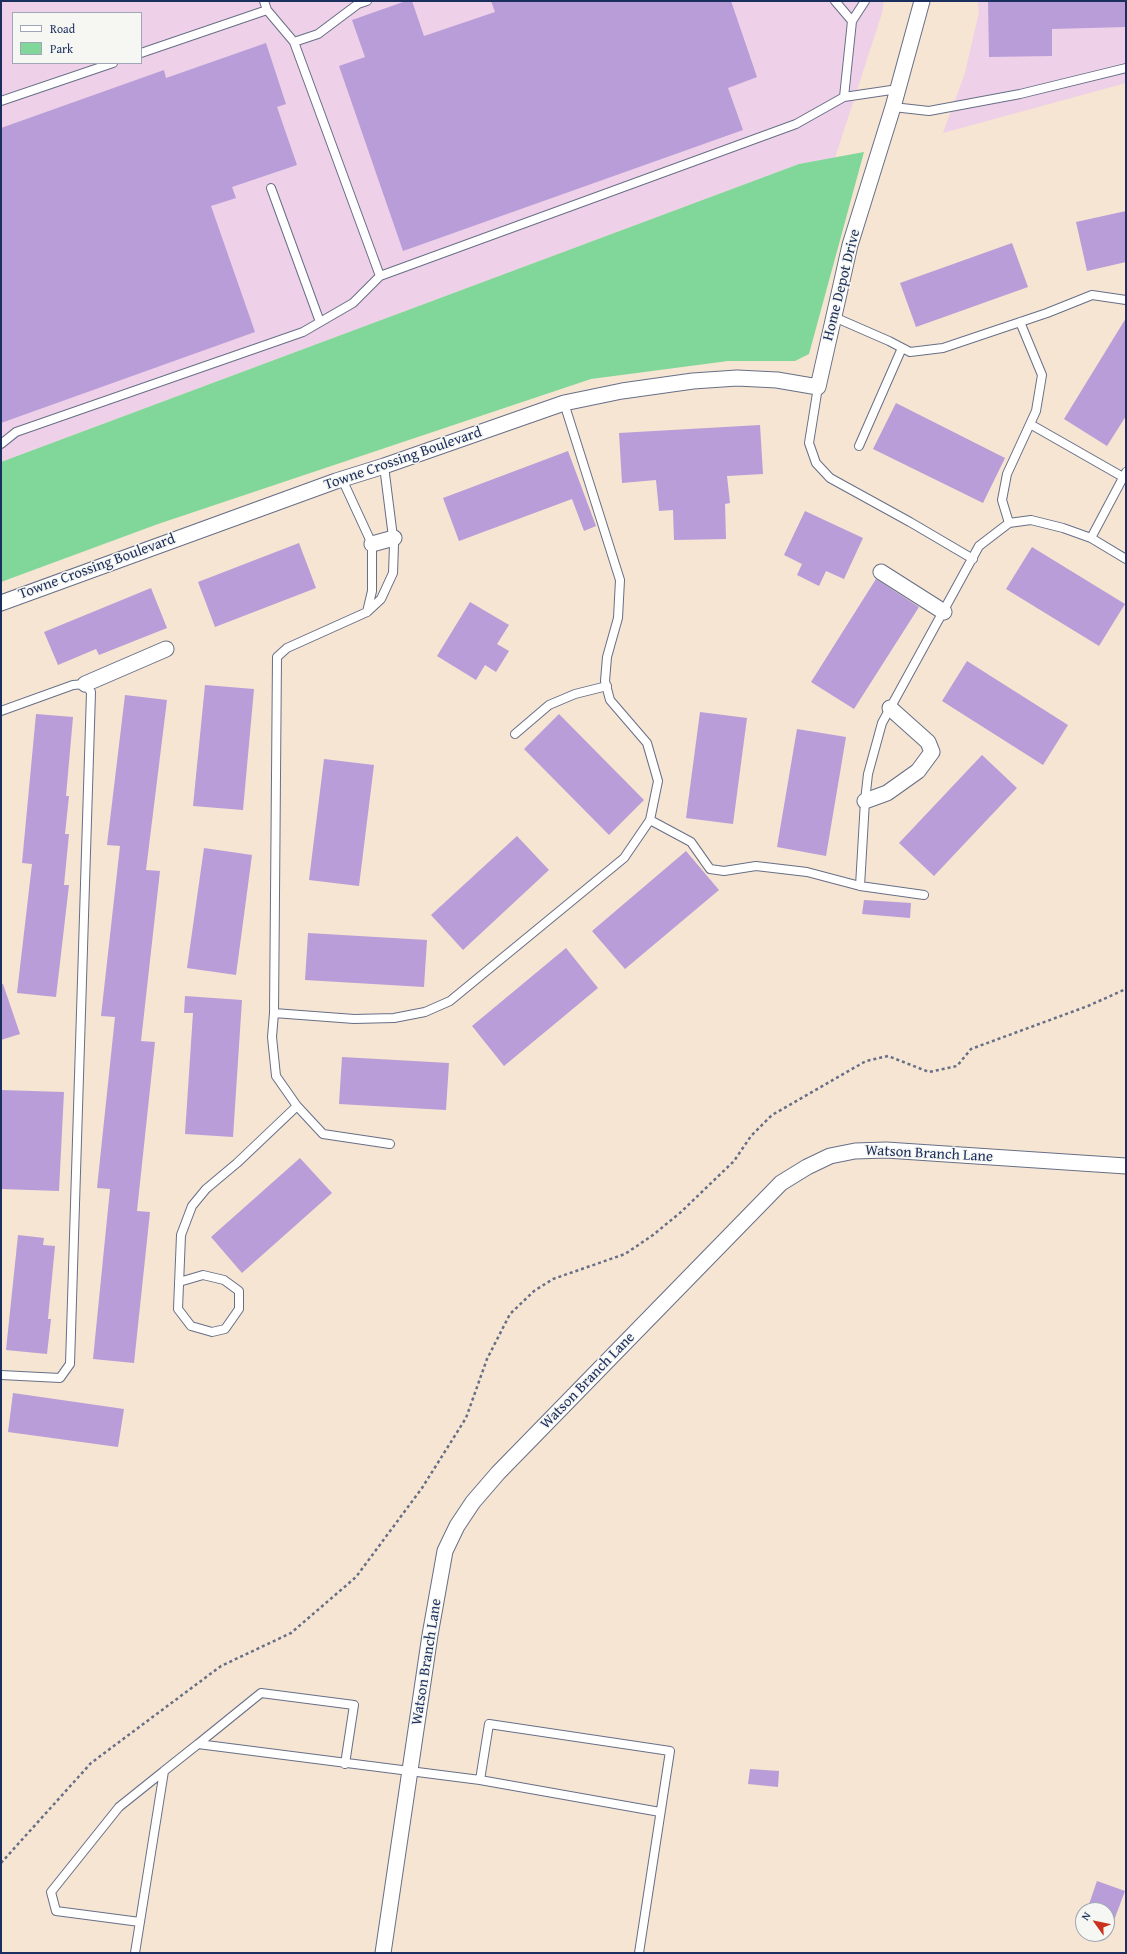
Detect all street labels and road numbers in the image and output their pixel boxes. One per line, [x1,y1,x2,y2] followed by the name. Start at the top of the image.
[819,227,865,343] street label: Home Depot Drive
[322,424,484,494] street label: Towne Crossing Boulevard
[16,530,178,604] street label: Towne Crossing Boulevard
[865,1142,993,1166] street label: Watson Branch Lane
[537,1329,639,1433] street label: Watson Branch Lane
[408,1597,446,1727] street label: Watson Branch Lane

